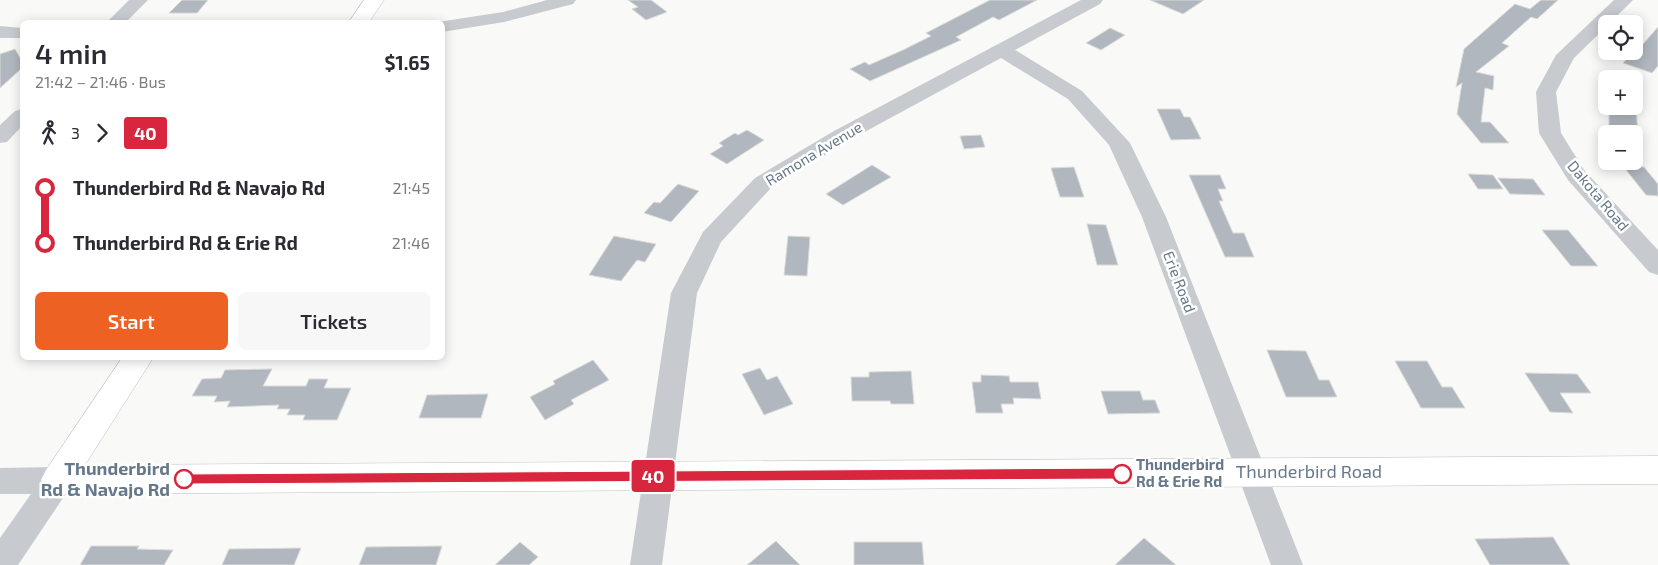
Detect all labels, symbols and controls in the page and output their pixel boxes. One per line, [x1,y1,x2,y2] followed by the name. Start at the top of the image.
[1598,15,1643,170] map controls
[1598,15,1643,60] button: locate
[35,36,107,70] text: 4 min
[384,51,430,74] text: $1.65
[1598,70,1643,115] button: +
[35,72,166,91] text: 21:42 – 21:46 · Bus
[762,117,865,189] street label: Ramona Avenue
[35,119,63,147] icon: walk
[88,119,116,147] icon: forward
[134,122,157,144] text: 40
[71,123,80,142] text: 3
[1598,125,1643,170] button: −
[1564,157,1633,234] street label: Dakota Road
[73,176,325,199] text: Thunderbird Rd & Navajo Rd
[392,178,430,197] text: 21:45
[73,231,298,254] text: Thunderbird Rd & Erie Rd
[392,233,430,252] text: 21:46
[1160,248,1200,315] street label: Erie Road
[35,292,228,350] button: Start
[238,292,430,350] button: Tickets
[1136,455,1224,490] place label: Thunderbird Rd & Erie Rd
[41,457,170,500] place label: Thunderbird Rd & Navajo Rd
[630,460,676,492] line badge: 40
[1236,460,1382,482] street label: Thunderbird Road
[1112,464,1132,484] marker: Thunderbird Rd & Erie Rd
[642,465,664,487] text: 40
[174,469,194,489] marker: Thunderbird Rd & Navajo Rd

